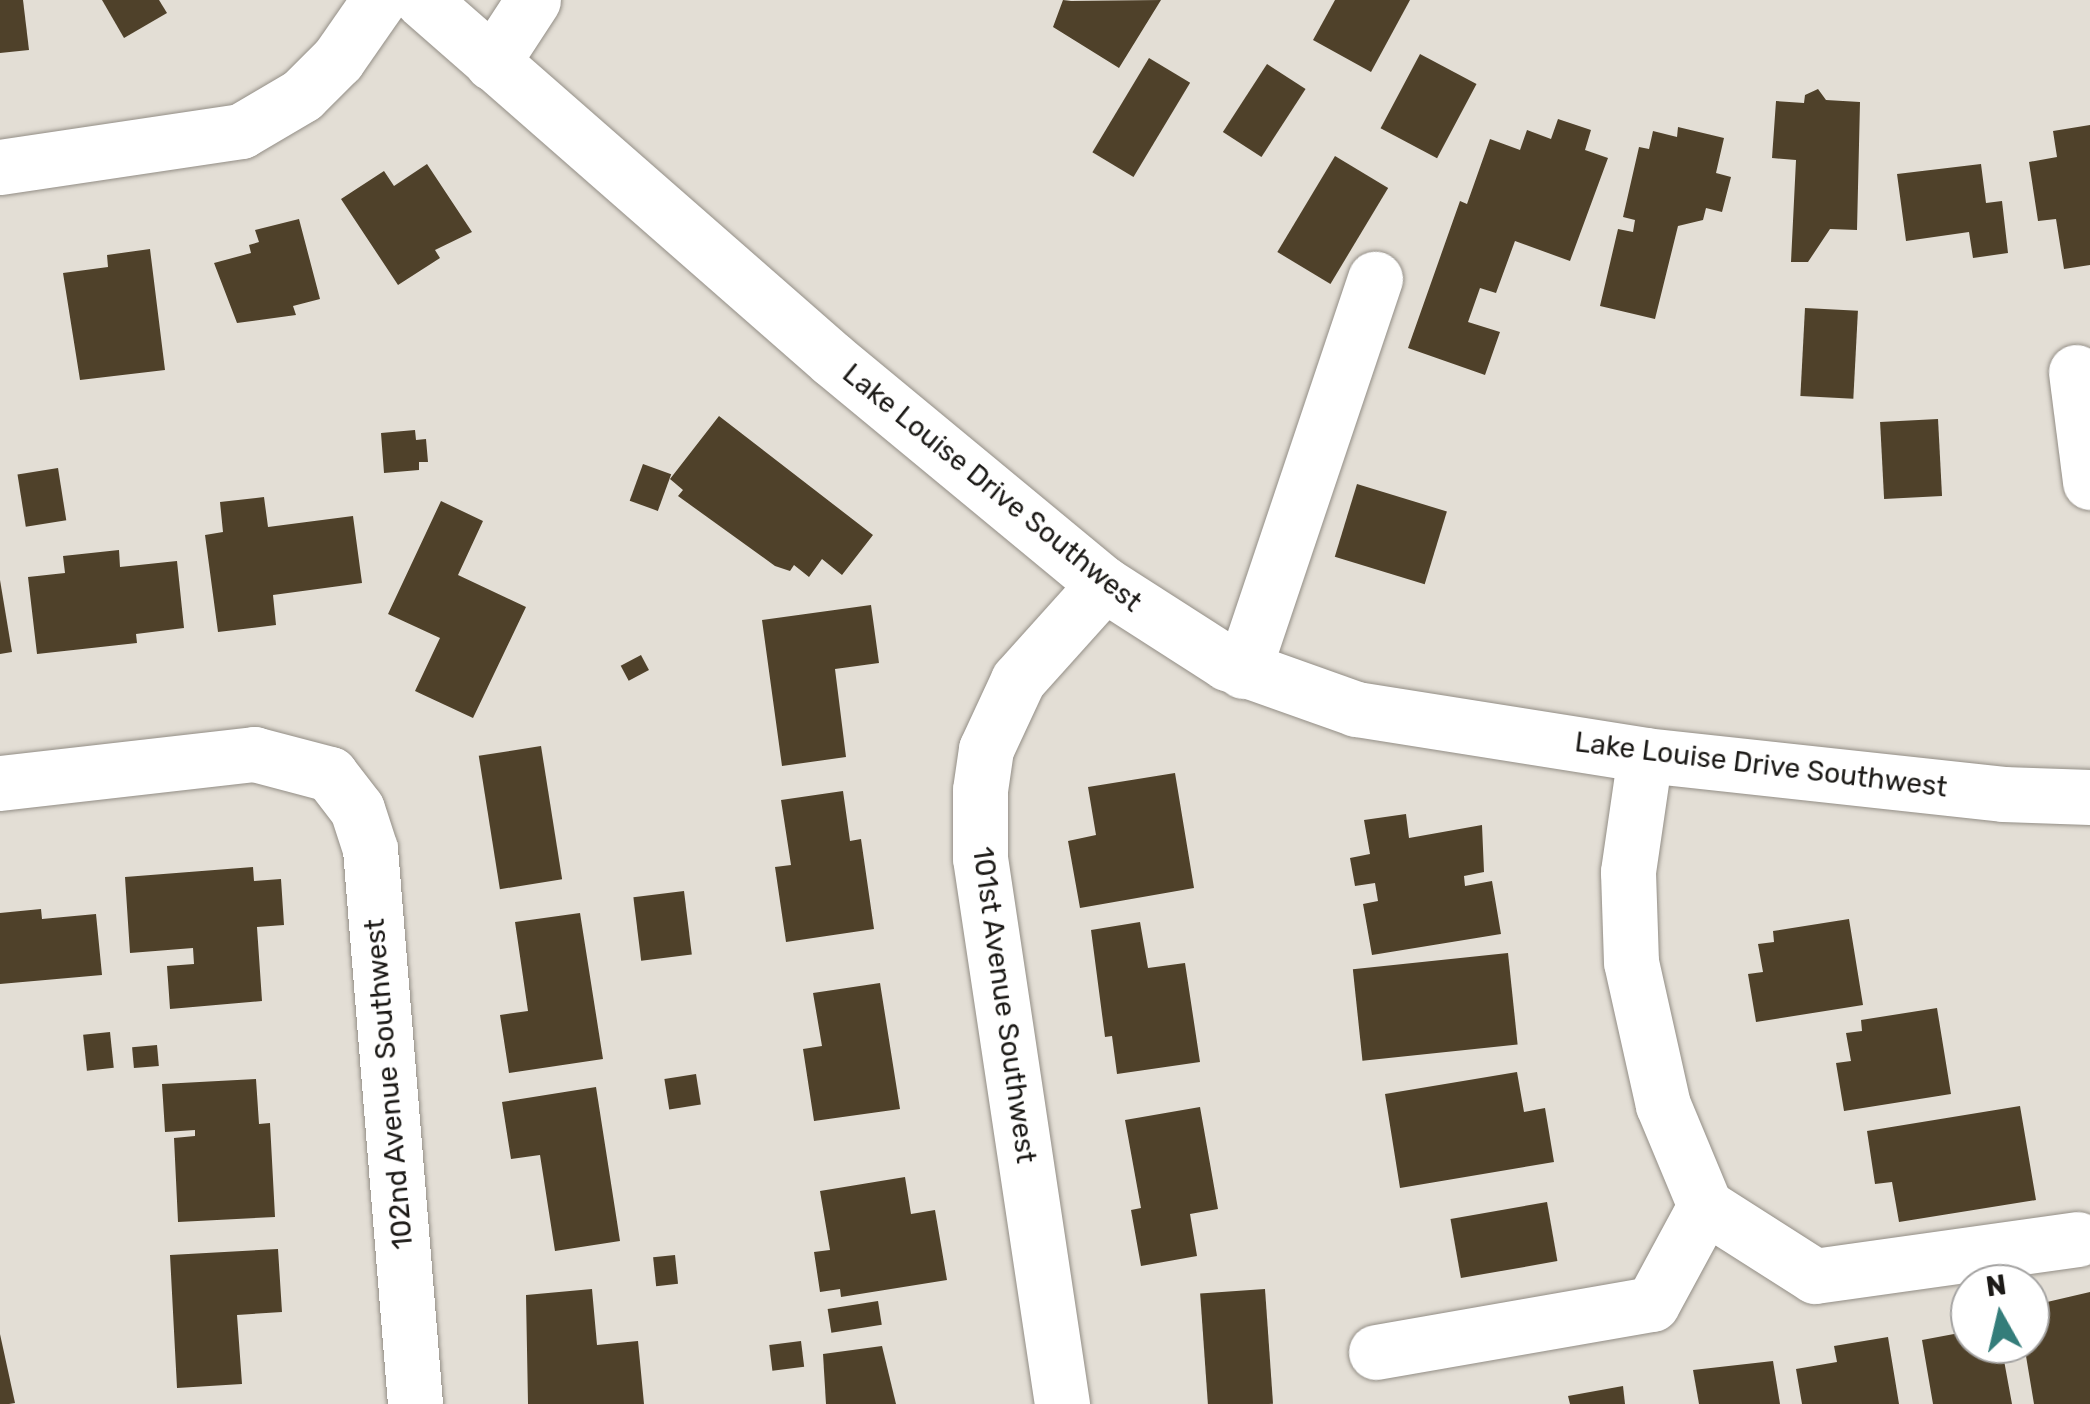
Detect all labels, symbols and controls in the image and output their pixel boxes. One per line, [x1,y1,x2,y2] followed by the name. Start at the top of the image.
[836,357,1148,619] street label: Lake Louise Drive Southwest
[1573,725,1949,805] street label: Lake Louise Drive Southwest
[965,844,1043,1166] street label: 101st Avenue Southwest
[358,917,420,1251] street label: 102nd Avenue Southwest
[1950,1264,2050,1364] north arrow
[1984,1268,2008,1304] text: N

